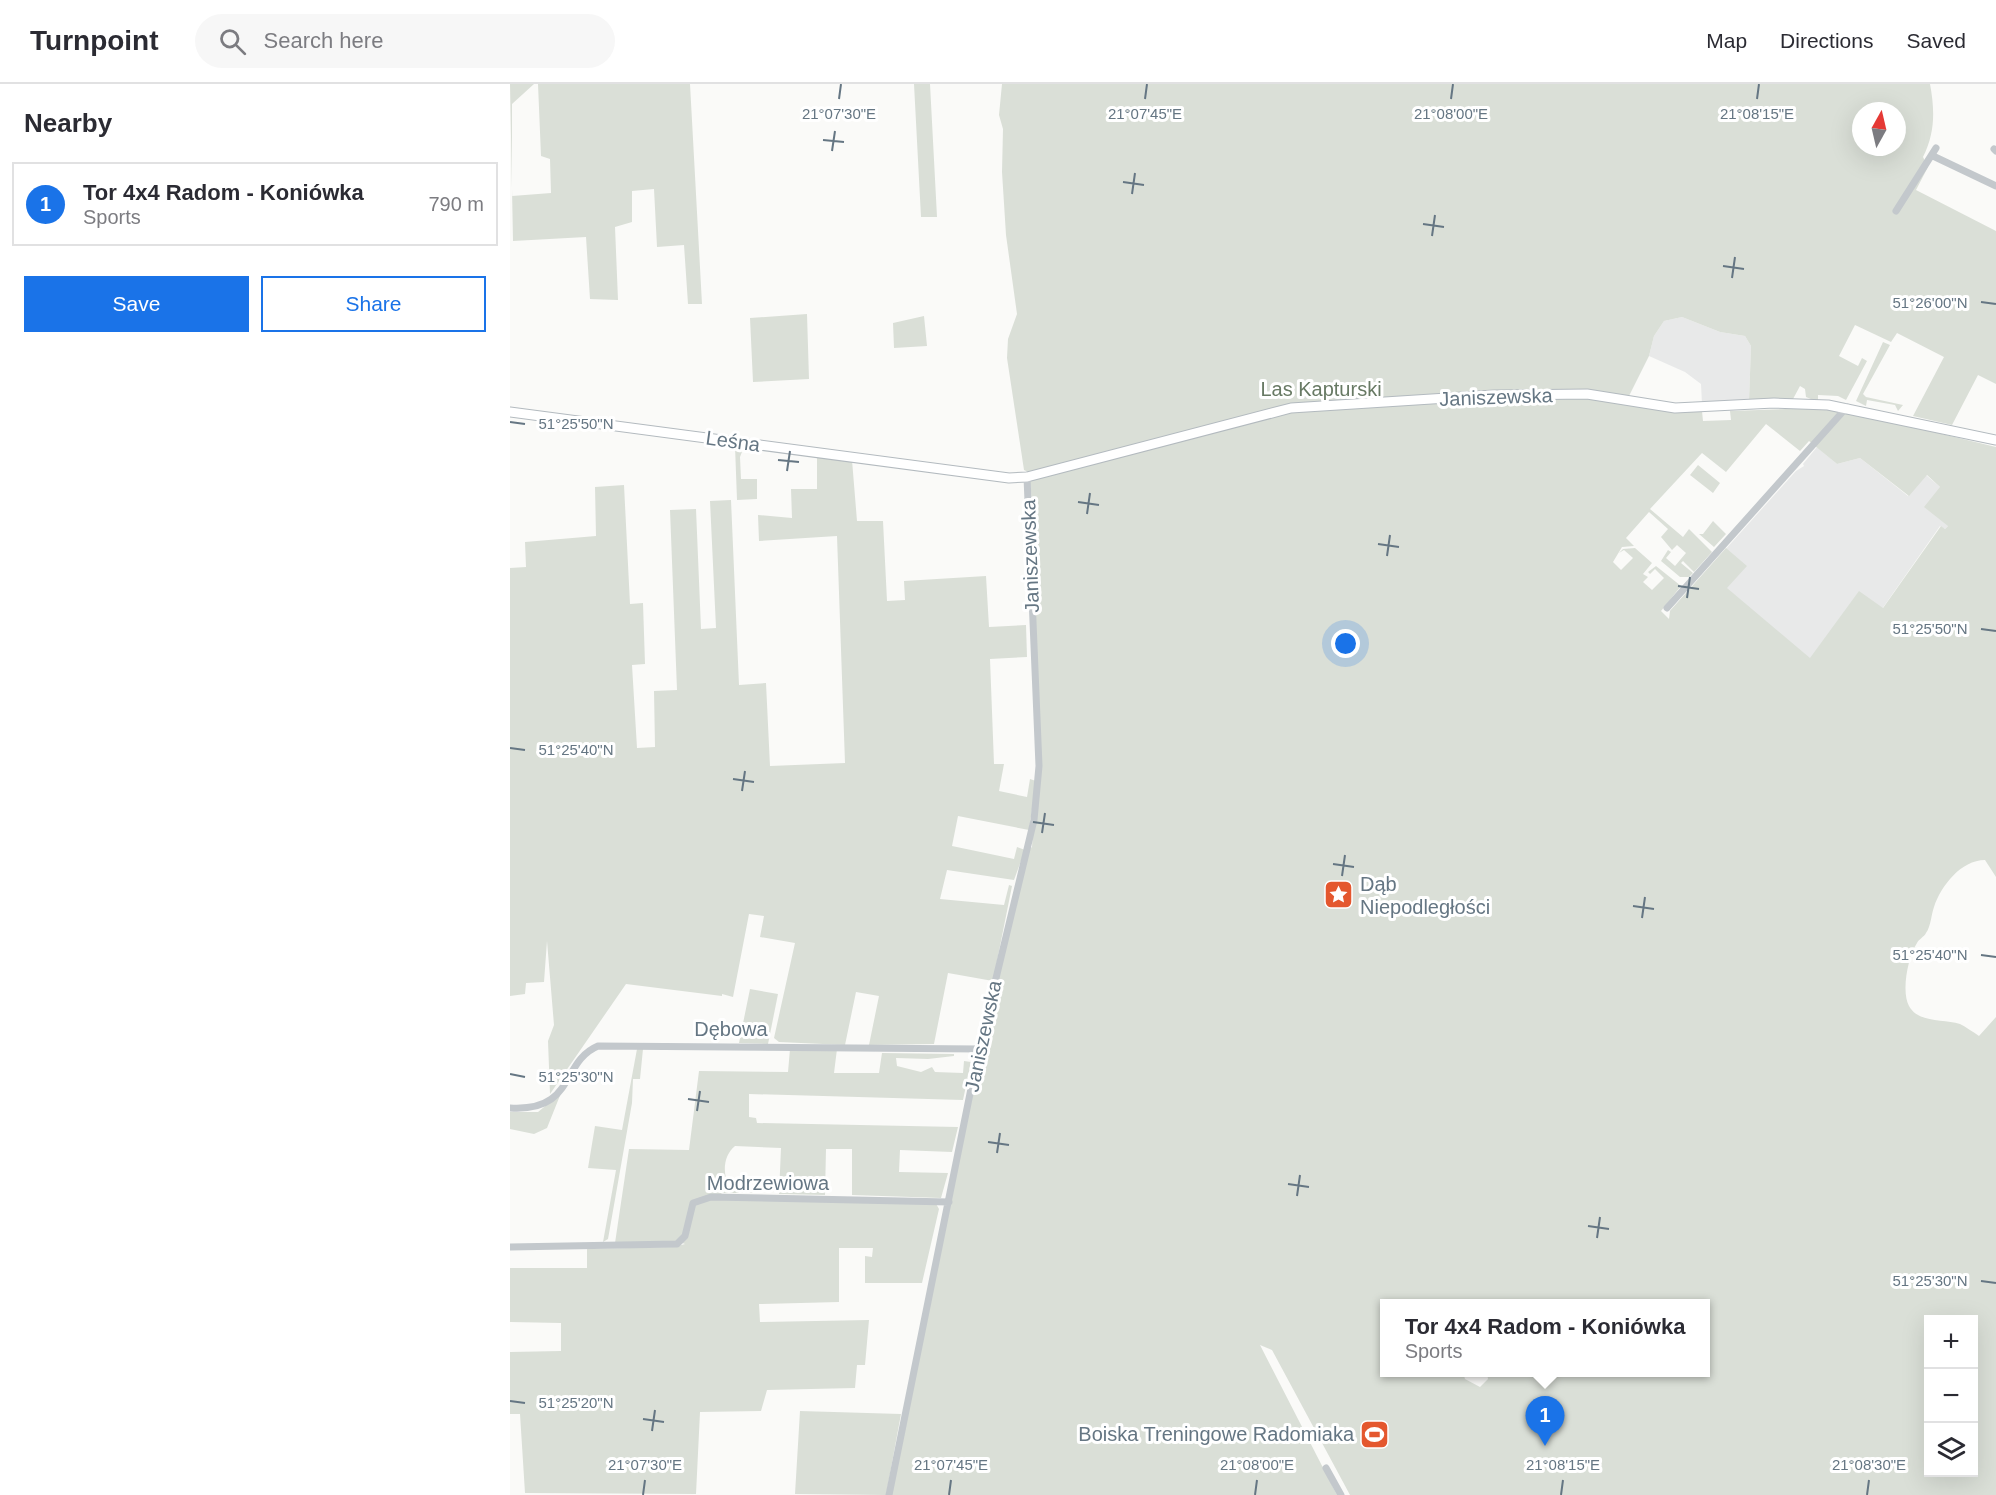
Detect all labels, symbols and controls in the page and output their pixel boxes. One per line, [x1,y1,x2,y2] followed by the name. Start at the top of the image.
[195,14,615,68] search box
[30,25,159,56] text: Turnpoint
[216,25,249,58] icon: search
[264,28,383,53] text: Search here
[1706,29,1747,52] text: Map
[1780,29,1873,52] text: Directions
[1906,29,1966,52] text: Saved
[1852,102,1906,156] north arrow
[802,105,876,122] text: 21°07'30"E
[1108,105,1182,122] text: 21°07'45"E
[1414,105,1488,122] text: 21°08'00"E
[1720,105,1794,122] text: 21°08'15"E
[24,108,112,138] text: Nearby
[83,180,364,205] text: Tor 4x4 Radom - Koniówka
[40,193,51,215] text: 1
[428,193,484,215] text: 790 m
[83,206,141,228] text: Sports
[24,276,249,332] button: Save
[261,276,486,332] button: Share
[1892,294,1968,311] text: 51°26'00"N
[1260,378,1382,400] park label: Las Kapturski
[1439,384,1554,410] street label: Janiszewska
[538,415,614,432] text: 51°25'50"N
[704,426,762,456] street label: Leśna
[1017,498,1043,613] street label: Janiszewska
[1892,620,1968,637] text: 51°25'50"N
[1331,629,1360,658] your location
[538,741,614,758] text: 51°25'40"N
[1360,873,1490,918] place label: Dąb Niepodległości
[1323,879,1355,911] place icon: Dąb Niepodległości
[1892,946,1968,963] text: 51°25'40"N
[960,977,1006,1094] street label: Janiszewska
[694,1018,769,1040] street label: Dębowa
[538,1068,614,1085] text: 51°25'30"N
[707,1172,830,1194] street label: Modrzewiowa
[1892,1272,1968,1289] text: 51°25'30"N
[1380,1299,1710,1377] popup
[1405,1314,1685,1339] text: Tor 4x4 Radom - Koniówka
[1924,1315,1978,1477] map controls
[1924,1315,1978,1369] button: +
[1405,1340,1462,1362] text: Sports
[1924,1369,1978,1423] button: −
[538,1394,614,1411] text: 51°25'20"N
[1526,1396,1564,1446] pin: 1
[1359,1418,1391,1450] sports icon: Boiska Treningowe Radomiaka
[1078,1423,1355,1445] place label: Boiska Treningowe Radomiaka
[1924,1423,1978,1477] button: layers
[608,1456,682,1473] text: 21°07'30"E
[914,1456,988,1473] text: 21°07'45"E
[1220,1456,1294,1473] text: 21°08'00"E
[1526,1456,1600,1473] text: 21°08'15"E
[1832,1456,1906,1473] text: 21°08'30"E

